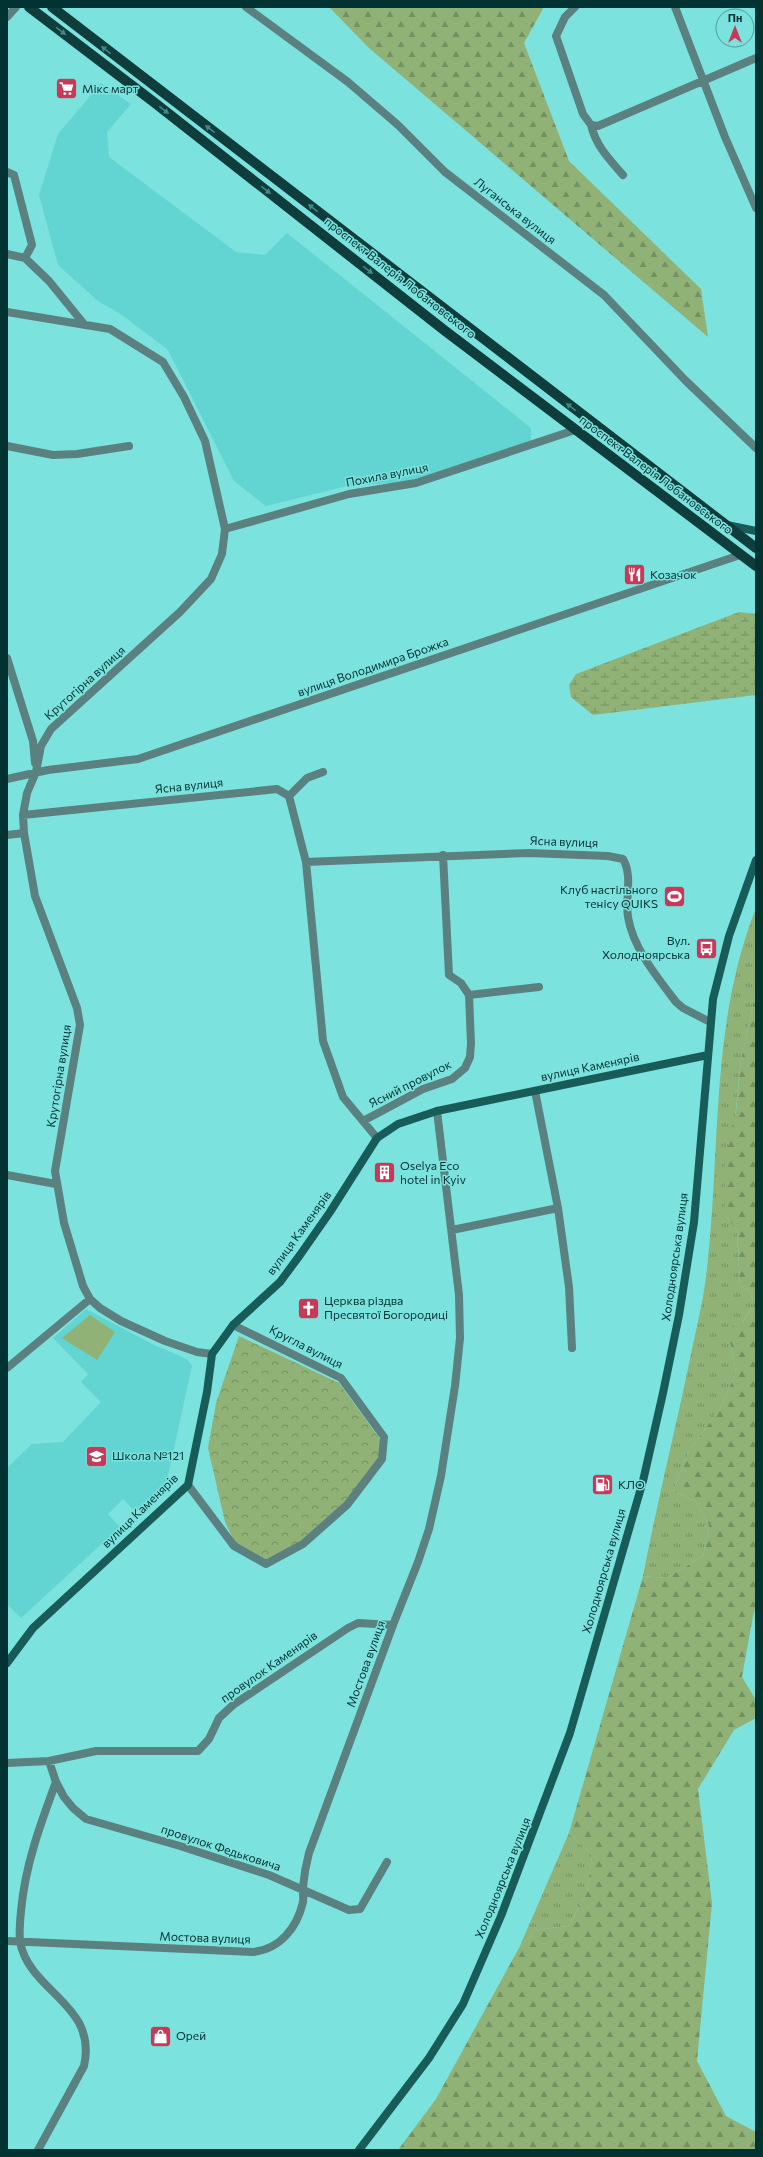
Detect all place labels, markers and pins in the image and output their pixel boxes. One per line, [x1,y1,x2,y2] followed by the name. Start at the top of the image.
[54,76,80,102] supermarket icon: Мікс март
[82,81,139,95] place label: Мікс март
[621,562,647,588] restaurant icon: Козачок
[650,567,697,581] place label: Козачок
[560,882,658,910] place label: Клуб настільного тенісу QUIKS
[661,884,687,910] sports icon: Клуб настільного тенісу QUIKS
[602,933,690,961] place label: Вул. Холодноярська
[693,935,719,961] bus stop icon: Вул. Холодноярська
[400,1158,466,1186] place label: Oselya Eco hotel in Kyiv
[372,1160,398,1186] building icon: Oselya Eco hotel in Kyiv
[324,1293,448,1321] place label: Церква різдва Пресвятої Богородиці
[295,1295,321,1321] church icon: Церква різдва Пресвятої Богородиці
[83,1443,109,1469] school or university icon: Школа №121
[112,1448,184,1462] place label: Школа №121
[589,1472,615,1498] fuel station icon: КЛО
[618,1477,645,1491] place label: КЛО
[147,2023,173,2049] shop icon: Орей
[176,2028,206,2042] place label: Орей

